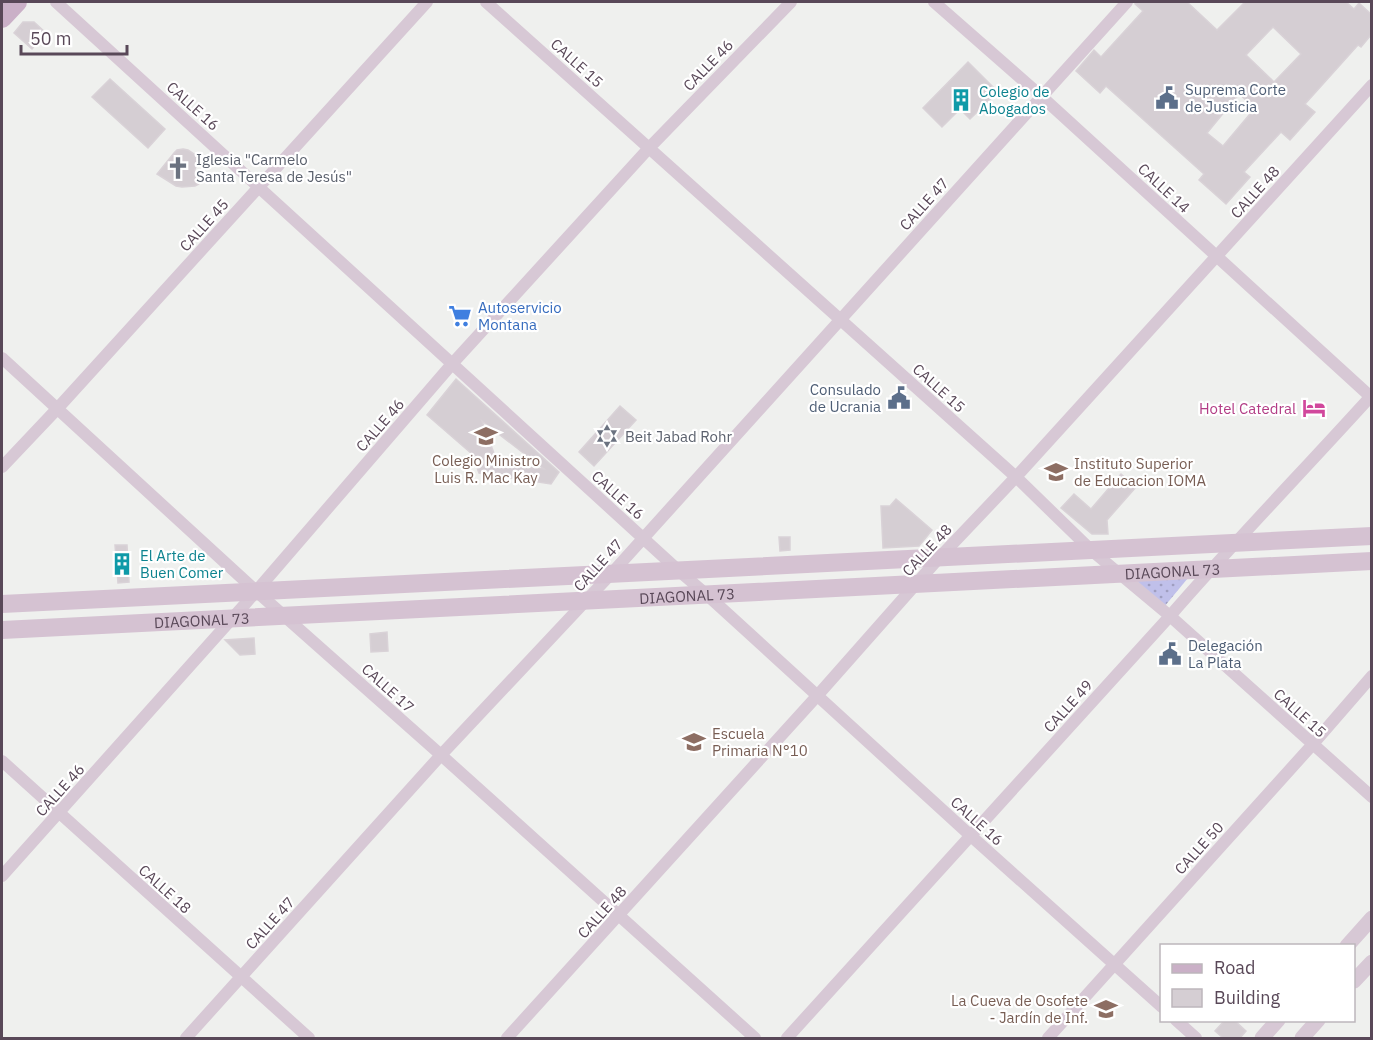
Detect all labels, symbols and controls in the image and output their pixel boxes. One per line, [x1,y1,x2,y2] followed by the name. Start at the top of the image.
[21,18,128,56] scale bar
[30,27,72,50] text: 50 m
[547,34,607,92] street label: CALLE 15
[679,35,737,95] street label: CALLE 46
[163,77,223,135] street label: CALLE 16
[1185,80,1286,116] place label: Suprema Corte de Justicia
[979,82,1050,118] place label: Colegio de Abogados
[1154,85,1180,111] public building icon: Suprema Corte de Justicia
[948,87,974,113] building icon: Colegio de Abogados
[196,150,352,186] place label: Iglesia "Carmelo Santa Teresa de Jesús"
[165,155,191,181] church icon: Iglesia "Carmelo Santa Teresa de Jesús"
[1134,159,1194,217] street label: CALLE 14
[1226,162,1284,222] street label: CALLE 48
[895,174,953,234] street label: CALLE 47
[175,195,233,255] street label: CALLE 45
[478,298,562,334] place label: Autoservicio Montana
[447,303,473,329] supermarket icon: Autoservicio Montana
[909,359,969,417] street label: CALLE 15
[809,380,881,416] place label: Consulado de Ucrania
[886,385,912,411] public building icon: Consulado de Ucrania
[352,395,408,455] street label: CALLE 46
[1301,395,1327,421] hotel icon: Hotel Catedral
[1199,399,1296,418] place label: Hotel Catedral
[473,423,499,449] school or university icon: Colegio Ministro Luis R. Mac Kay
[594,423,620,449] synagogue icon: Beit Jabad Rohr
[625,427,732,446] place label: Beit Jabad Rohr
[432,451,540,487] place label: Colegio Ministro Luis R. Mac Kay
[1074,454,1206,490] place label: Instituto Superior de Educacion IOMA
[1043,459,1069,485] school or university icon: Instituto Superior de Educacion IOMA
[588,466,648,524] street label: CALLE 16
[898,520,956,580] street label: CALLE 48
[569,535,627,595] street label: CALLE 47
[140,546,224,582] place label: El Arte de Buen Comer
[109,551,135,577] building icon: El Arte de Buen Comer
[1124,559,1221,583] street label: DIAGONAL 73
[639,584,735,607] street label: DIAGONAL 73
[153,608,250,632] street label: DIAGONAL 73
[1188,636,1263,672] place label: Delegación La Plata
[1157,641,1183,667] public building icon: Delegación La Plata
[358,659,418,717] street label: CALLE 17
[1039,676,1097,736] street label: CALLE 49
[1270,684,1330,742] street label: CALLE 15
[712,724,808,760] place label: Escuela Primaria N°10
[681,729,707,755] school or university icon: Escuela Primaria N°10
[31,760,89,820] street label: CALLE 46
[947,792,1007,850] street label: CALLE 16
[1170,818,1228,878] street label: CALLE 50
[135,860,195,918] street label: CALLE 18
[573,882,631,942] street label: CALLE 48
[241,893,299,953] street label: CALLE 47
[1160,944,1355,1022] legend
[1214,956,1255,979] text: Road
[1214,986,1281,1009] text: Building
[951,991,1088,1027] place label: La Cueva de Osofete - Jardín de Inf.
[1093,996,1119,1022] school or university icon: La Cueva de Osofete - Jardín de Inf.

